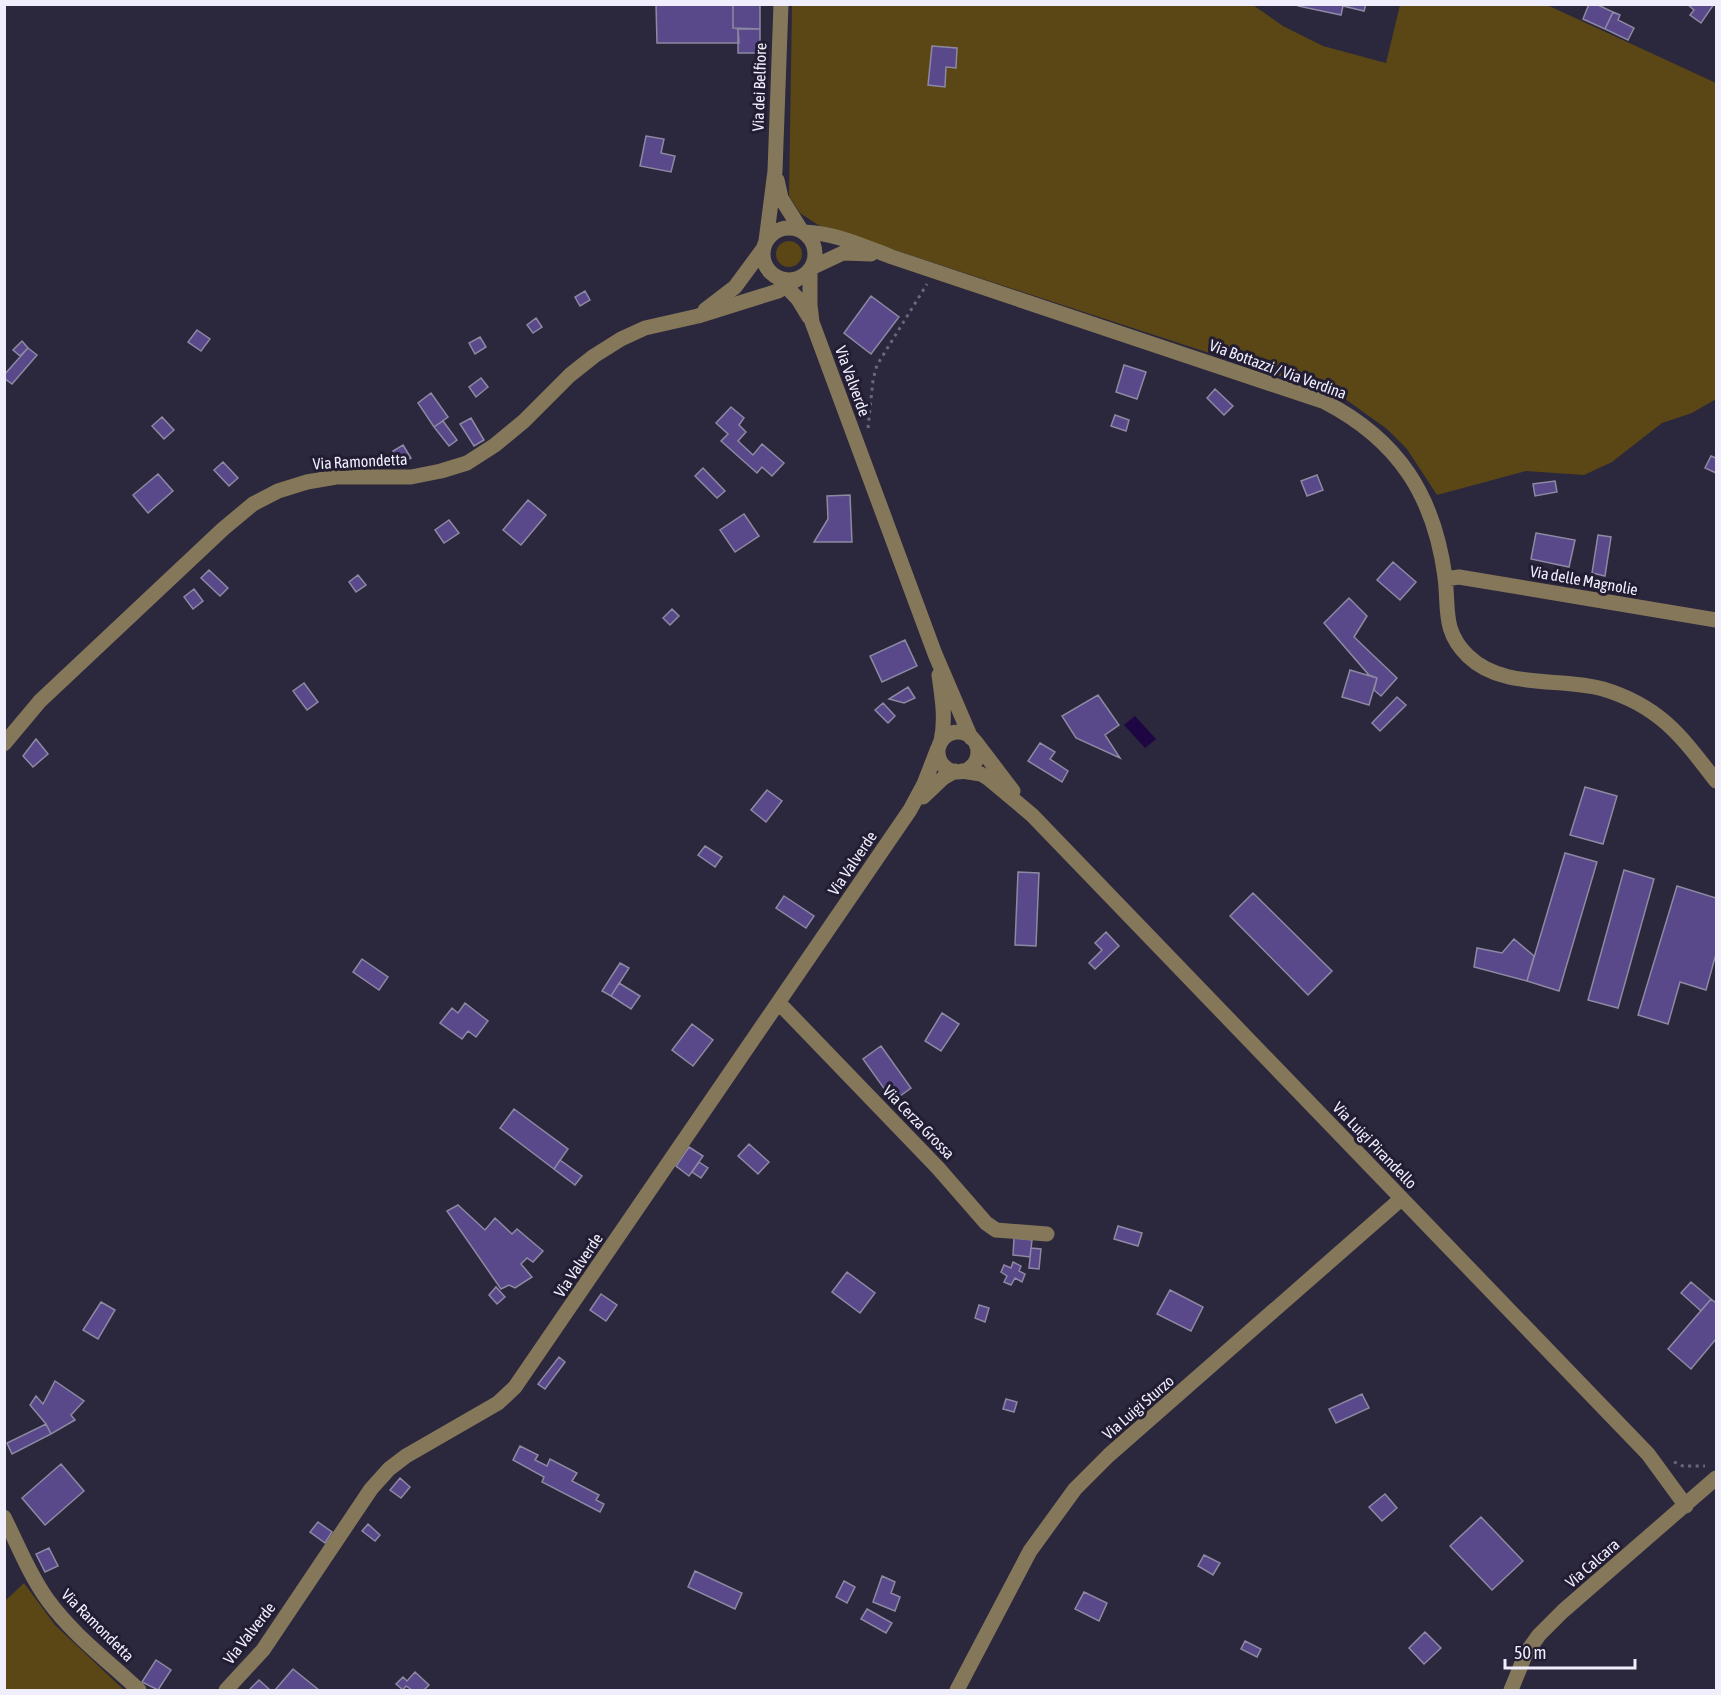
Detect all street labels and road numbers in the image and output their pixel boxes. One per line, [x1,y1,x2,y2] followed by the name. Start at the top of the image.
[748,42,770,132] street label: Via dei Belfiore
[1207,336,1349,402] street label: Via Bottazzi / Via Verdina
[832,343,874,419] street label: Via Valverde
[312,450,408,472] street label: Via Ramondetta
[1528,562,1639,599] street label: Via delle Magnolie
[824,828,880,898] street label: Via Valverde
[879,1082,959,1162] street label: Via Cerza Grossa
[1329,1098,1421,1193] street label: Via Luigi Pirandello
[550,1230,606,1300] street label: Via Valverde
[1099,1371,1178,1444] street label: Via Luigi Sturzo
[1562,1535,1622,1591] street label: Via Calcara
[58,1585,138,1665] street label: Via Ramondetta
[219,1599,279,1667] street label: Via Valverde

